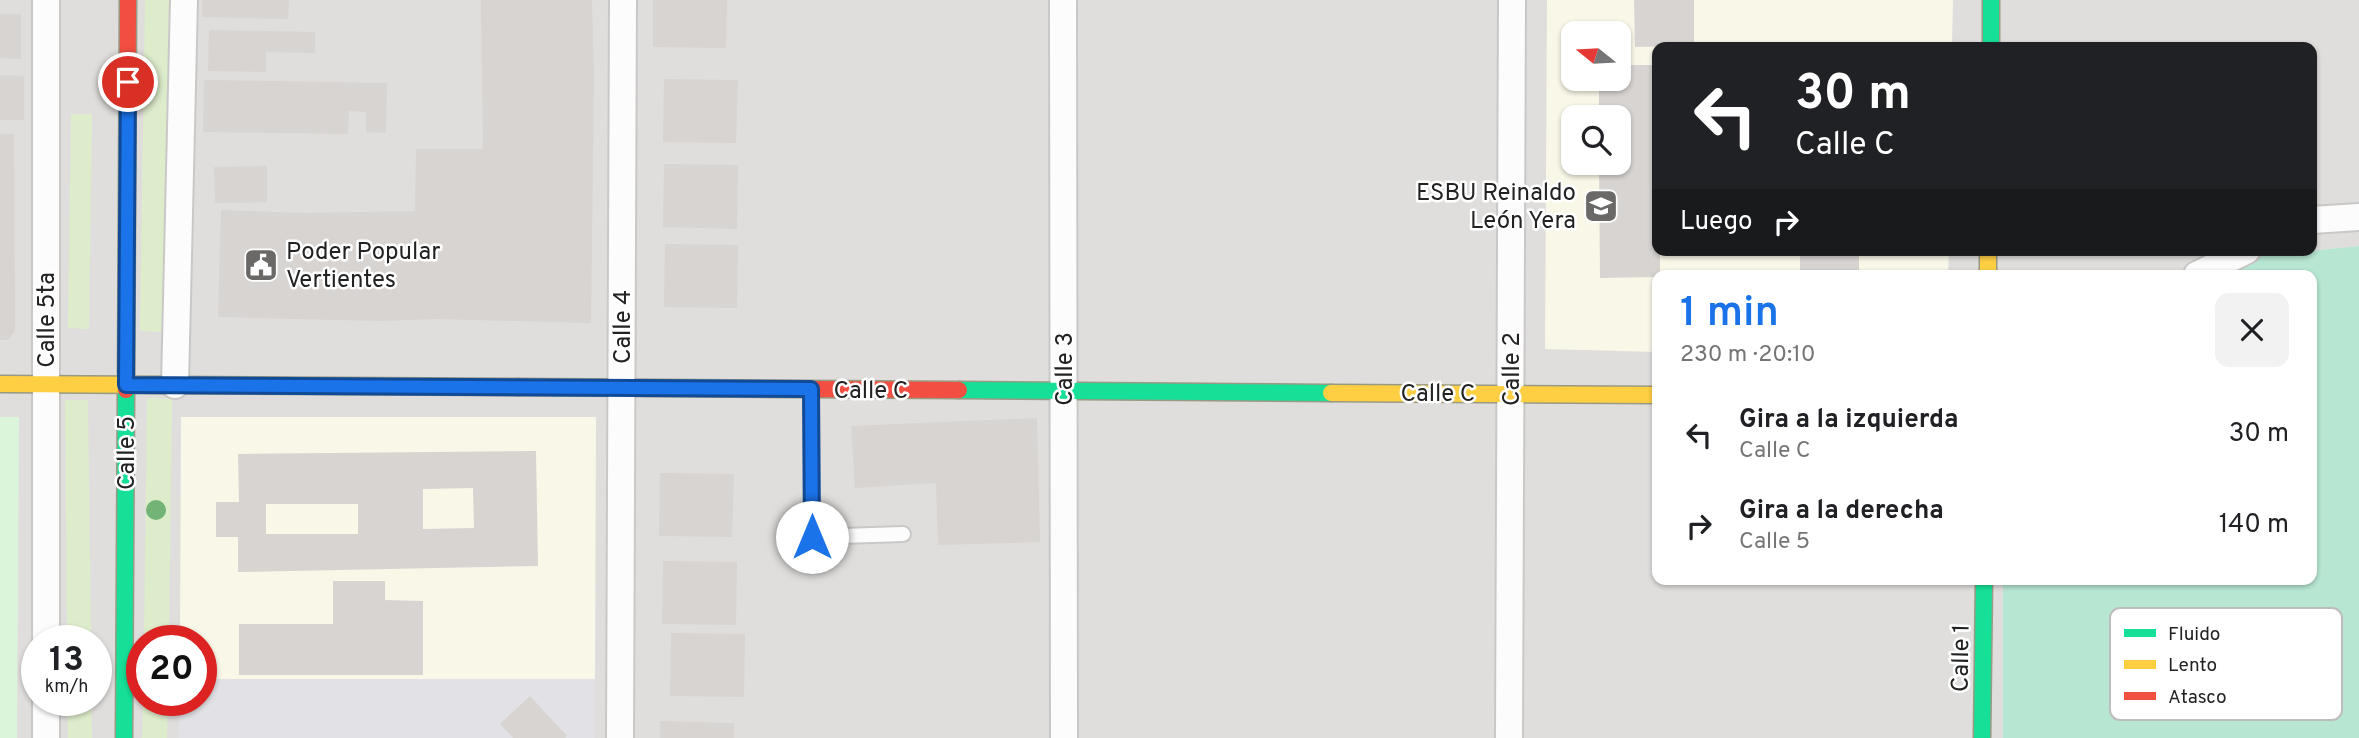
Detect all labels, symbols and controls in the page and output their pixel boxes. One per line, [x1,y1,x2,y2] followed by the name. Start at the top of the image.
[1561,21,1631,91] north arrow
[1561,21,1631,175] map controls
[98,52,158,112] pin
[109,63,147,101] icon: arrive
[1795,65,1911,127] text: 30 m
[1680,70,1771,161] icon: left
[1561,105,1631,175] button: search
[1795,126,1895,166] text: Calle C
[1416,179,1576,237] place label: ESBU Reinaldo León Yera
[1582,187,1620,225] school or university icon: ESBU Reinaldo León Yera
[1767,203,1805,241] icon: right
[1680,206,1753,239] text: Luego
[286,238,441,296] place label: Poder Popular Vertientes
[242,246,280,284] public building icon: Poder Popular Vertientes
[33,272,63,368] street label: Calle 5ta
[1680,288,1779,341] text: 1 min
[609,290,639,364] street label: Calle 4
[2215,293,2289,367] button: close
[1051,332,1081,406] street label: Calle 3
[1498,332,1528,406] street label: Calle 2
[1680,341,1816,370] text: 230 m · 20:10
[834,377,908,407] street label: Calle C
[1401,380,1475,410] street label: Calle C
[1739,404,1958,437] text: Gira a la izquierda
[113,416,143,490] street label: Calle 5
[1680,416,1718,454] icon: left
[2229,418,2289,451] text: 30 m
[1739,437,1811,466] text: Calle C
[1739,495,1944,528] text: Gira a la derecha
[775,500,849,574] position arrow
[1680,507,1718,545] icon: right
[2219,509,2289,542] text: 140 m
[1739,528,1810,557] text: Calle 5
[2110,608,2342,720] legend
[2168,623,2220,647] text: Fluido
[1946,624,1978,692] street label: Calle 1
[126,625,217,716] speed limit sign: 20
[49,639,84,683] text: 13
[2168,654,2217,678] text: Lento
[45,676,88,699] text: km/h
[2168,686,2227,710] text: Atasco

